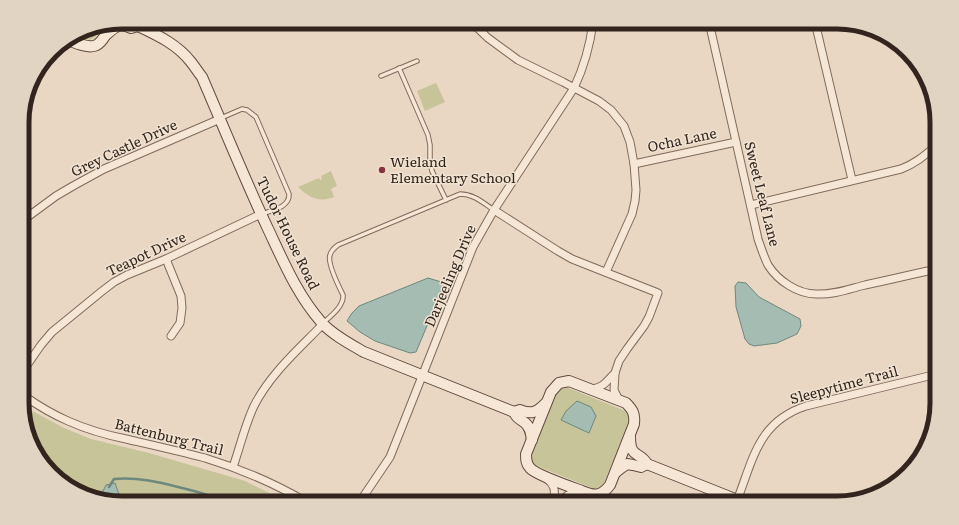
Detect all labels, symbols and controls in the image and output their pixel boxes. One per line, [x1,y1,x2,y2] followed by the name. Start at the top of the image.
[67,114,180,181] street label: Grey Castle Drive
[646,122,718,156] street label: Ocha Lane
[740,139,786,248] street label: Sweet Leaf Lane
[390,151,516,187] place label: Wieland Elementary School
[377,165,387,175] marker: Wieland Elementary School
[253,173,325,293] street label: Tudor House Road
[419,221,480,330] street label: Darjeeling Drive
[102,226,189,280] street label: Teapot Drive
[787,360,900,408] street label: Sleepytime Trail
[113,413,226,459] street label: Battenburg Trail

